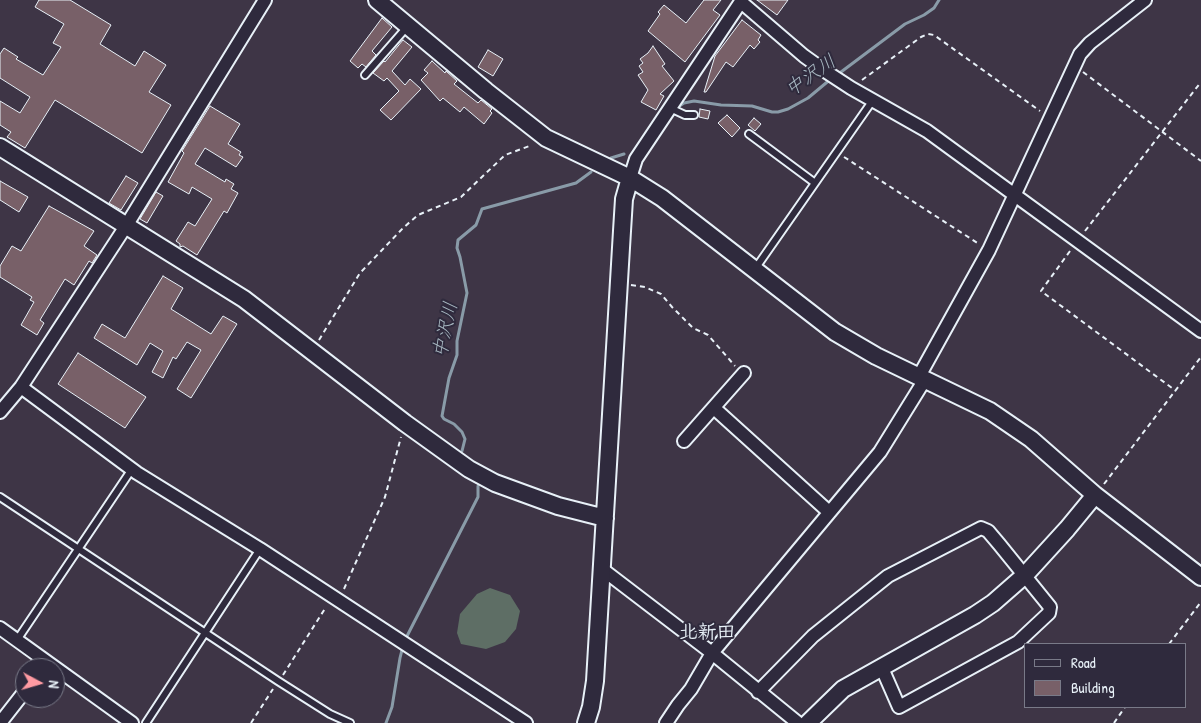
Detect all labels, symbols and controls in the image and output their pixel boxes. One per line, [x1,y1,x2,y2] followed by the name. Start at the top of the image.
[781,50,841,102] water label: 中沢川
[429,300,463,360] water label: 中沢川
[679,622,735,644] district label: 北新田
[1024,643,1186,708] legend
[1071,652,1096,673] text: Road
[15,658,65,708] north arrow
[1071,677,1115,698] text: Building
[45,680,64,689] text: N

